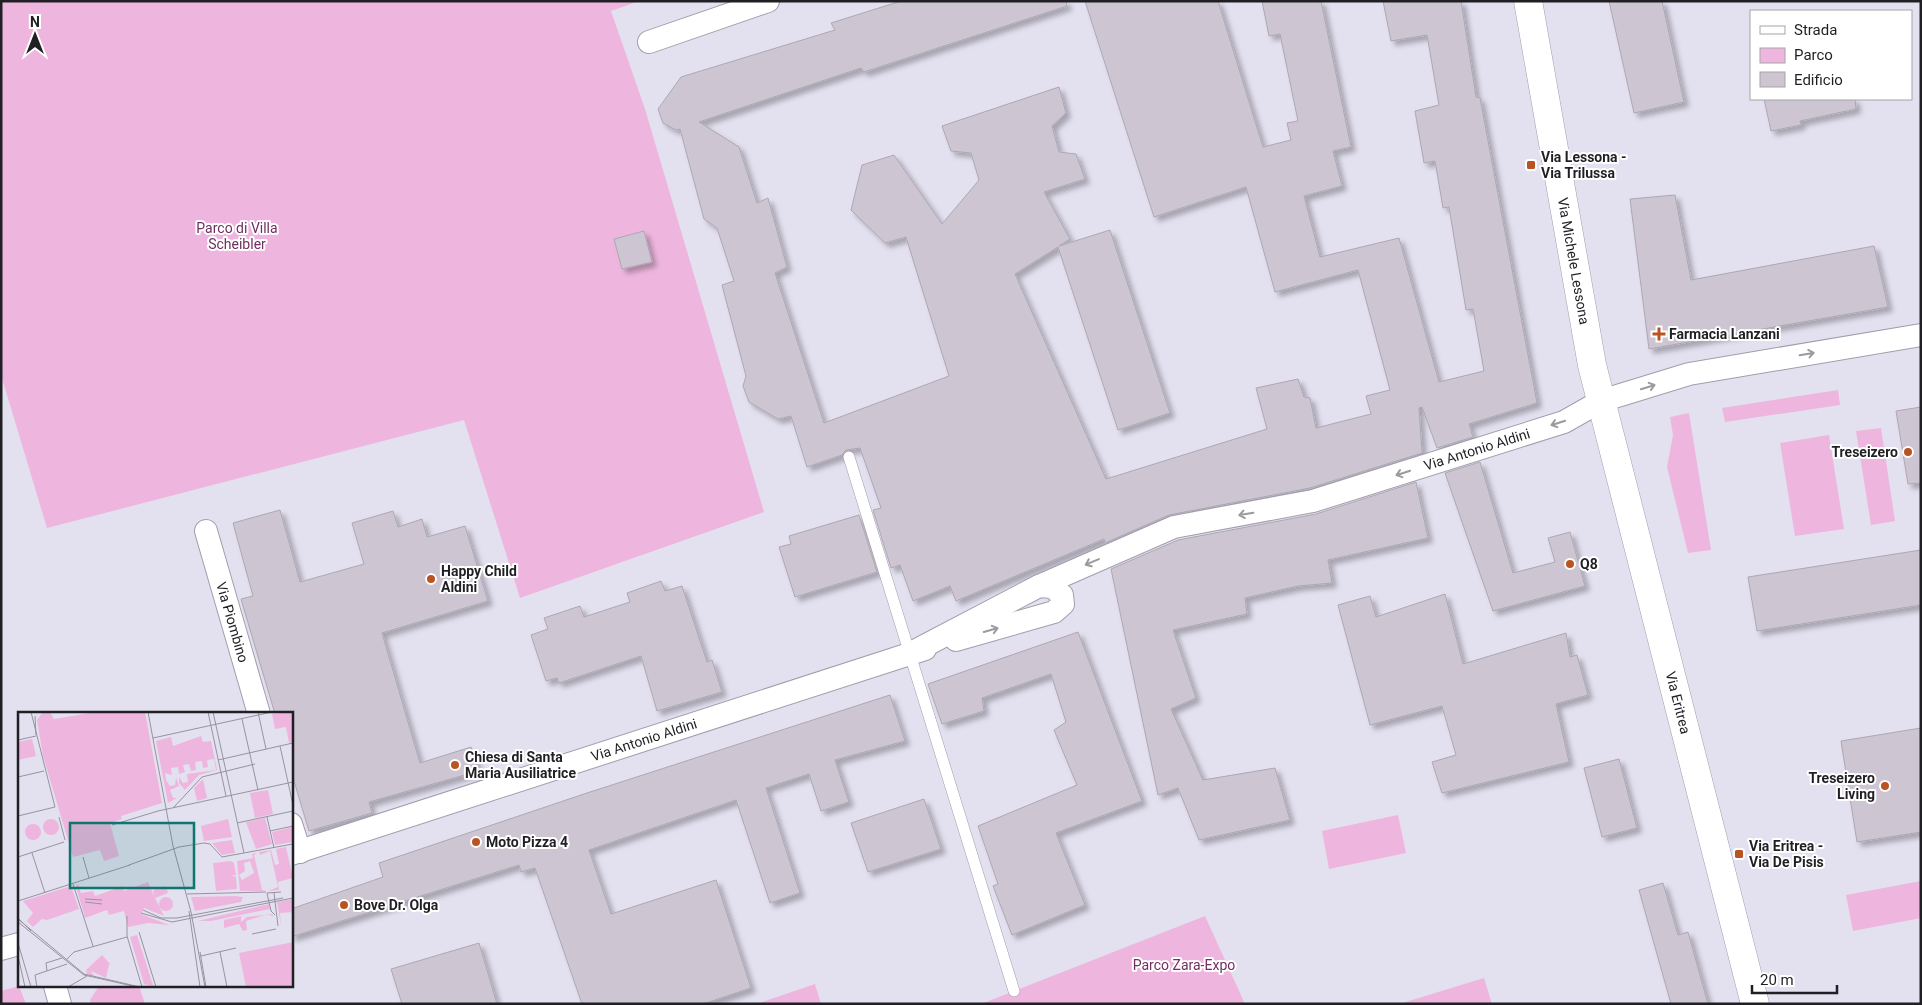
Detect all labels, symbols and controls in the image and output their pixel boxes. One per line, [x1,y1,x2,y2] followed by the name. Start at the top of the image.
[10,10,60,60] north arrow
[1750,10,1912,100] legend
[30,14,40,30] text: N
[1794,21,1837,39] text: Strada
[1794,46,1833,64] text: Parco
[1794,71,1843,89] text: Edificio
[1541,149,1627,181] place label: Via Lessona - Via Trilussa
[1525,159,1537,171] marker: Via Lessona - Via Trilussa
[1555,196,1593,326] street label: Via Michele Lessona
[196,220,278,252] park label: Parco di Villa Scheibler
[1669,326,1780,342] place label: Farmacia Lanzani
[1653,328,1665,340] marker: Farmacia Lanzani
[1798,349,1814,359] one-way arrow
[1639,381,1655,391] one-way arrow
[1550,419,1566,429] one-way arrow
[1422,425,1532,474] street label: Via Antonio Aldini
[1831,444,1898,460] place label: Treseizero
[1902,446,1914,458] marker: Treseizero
[1396,468,1412,478] one-way arrow
[1239,509,1255,519] one-way arrow
[1580,556,1598,572] place label: Q8
[1085,557,1100,567] one-way arrow
[1564,558,1576,570] marker: Q8
[441,563,517,595] place label: Happy Child Aldini
[425,573,437,585] marker: Happy Child Aldini
[213,580,252,664] street label: Via Piombino
[983,625,999,634] one-way arrow
[1662,670,1694,736] street label: Via Eritrea
[18,712,292,988] inset map
[589,715,699,764] street label: Via Antonio Aldini
[465,749,576,781] place label: Chiesa di Santa Maria Ausiliatrice
[449,759,461,771] marker: Chiesa di Santa Maria Ausiliatrice
[1808,770,1875,802] place label: Treseizero Living
[1879,780,1891,792] marker: Treseizero Living
[486,834,568,850] place label: Moto Pizza 4
[470,836,482,848] marker: Moto Pizza 4
[1749,838,1824,870] place label: Via Eritrea - Via De Pisis
[1733,848,1745,860] marker: Via Eritrea - Via De Pisis
[354,897,439,913] place label: Bove Dr. Olga
[338,899,350,911] marker: Bove Dr. Olga
[1133,957,1235,973] park label: Parco Zara-Expo
[1752,962,1837,994] scale bar
[1760,971,1794,989] text: 20 m

